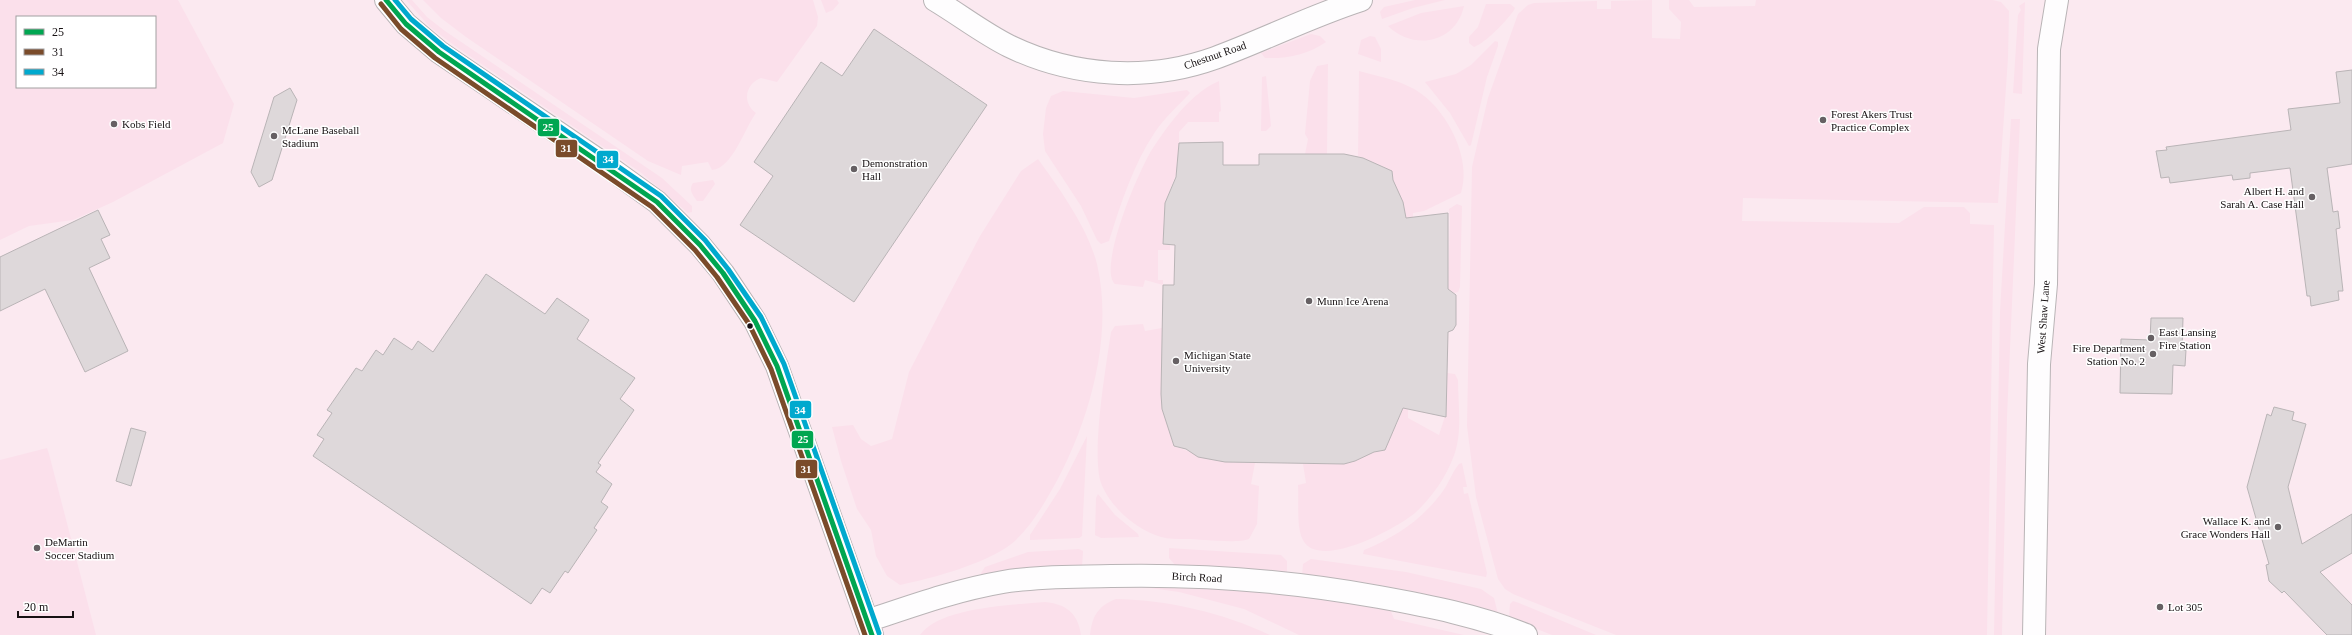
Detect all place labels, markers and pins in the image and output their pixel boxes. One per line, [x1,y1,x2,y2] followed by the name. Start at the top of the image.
[1831,108,1912,133] place label: Forest Akers Trust Practice Complex
[1818,115,1828,125] marker: Forest Akers Trust Practice Complex
[122,118,171,130] place label: Kobs Field
[109,119,119,129] marker: Kobs Field
[282,124,359,149] place label: McLane Baseball Stadium
[269,131,279,141] marker: McLane Baseball Stadium
[862,157,928,182] place label: Demonstration Hall
[849,164,859,174] marker: Demonstration Hall
[2220,185,2304,210] place label: Albert H. and Sarah A. Case Hall
[2307,192,2317,202] marker: Albert H. and Sarah A. Case Hall
[1317,295,1389,307] place label: Munn Ice Arena
[1304,296,1314,306] marker: Munn Ice Arena
[745,321,755,331] unlabelled marker
[2159,326,2217,351] place label: East Lansing Fire Station
[2146,333,2156,343] marker: East Lansing Fire Station
[2073,342,2145,367] place label: Fire Department Station No. 2
[1184,349,1251,374] place label: Michigan State University
[2148,349,2158,359] marker: Fire Department Station No. 2
[1171,356,1181,366] marker: Michigan State University
[2181,515,2270,540] place label: Wallace K. and Grace Wonders Hall
[2273,522,2283,532] marker: Wallace K. and Grace Wonders Hall
[45,536,115,561] place label: DeMartin Soccer Stadium
[32,543,42,553] marker: DeMartin Soccer Stadium
[2168,601,2203,613] place label: Lot 305
[2155,602,2165,612] marker: Lot 305

